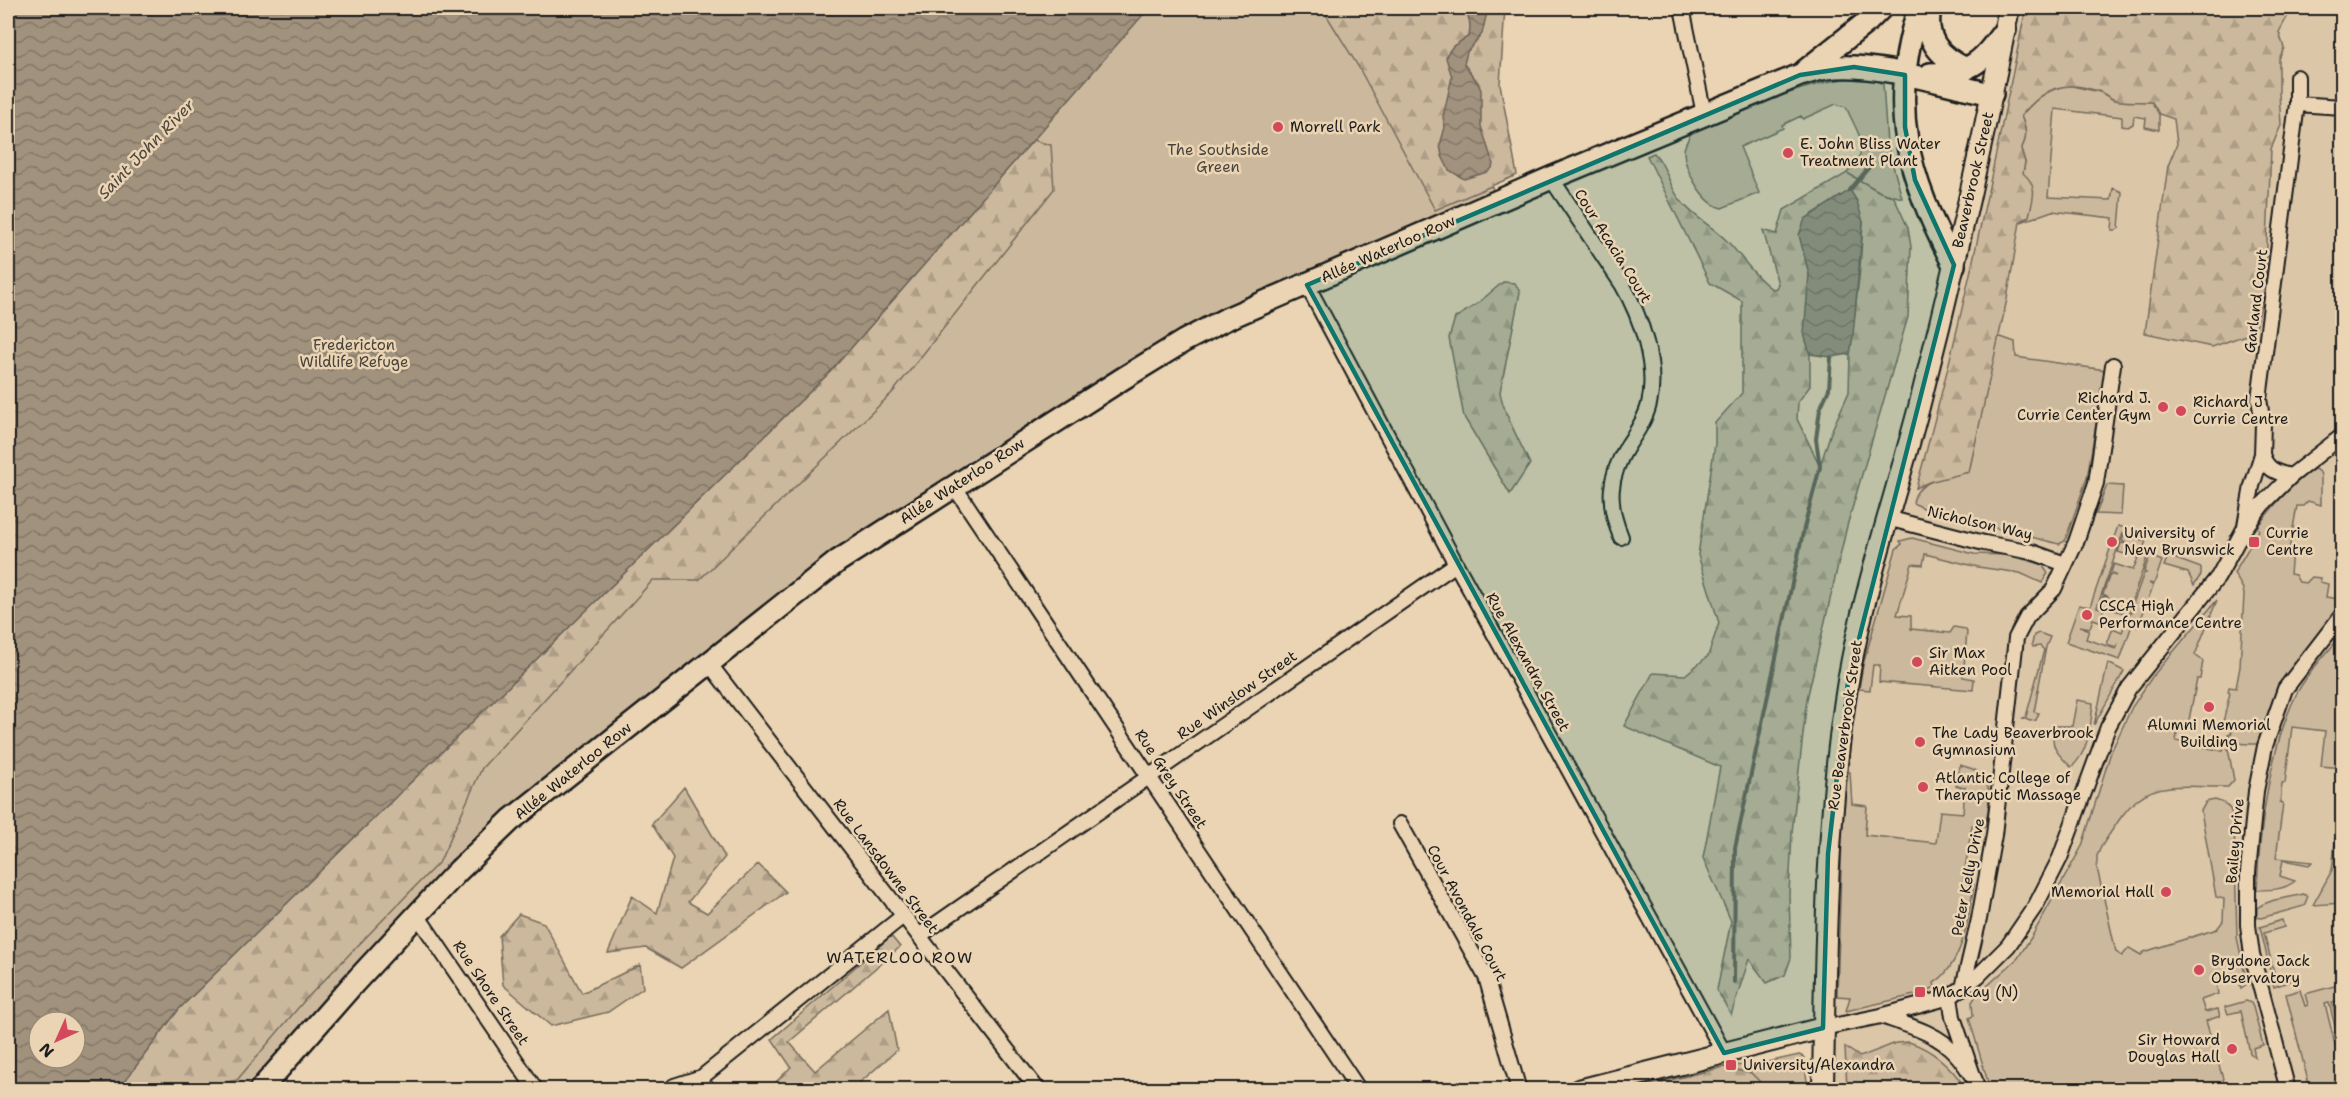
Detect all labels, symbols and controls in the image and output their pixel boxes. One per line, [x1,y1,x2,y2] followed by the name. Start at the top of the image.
[93,95,199,203] water label: Saint John River
[1948,110,1998,250] street label: Beaverbrook Street
[1290,117,1381,137] place label: Morrell Park
[1271,120,1285,134] marker: Morrell Park
[1800,134,1941,171] place label: E. John Bliss Water Treatment Plant
[1167,140,1269,177] park label: The Southside Green
[1781,146,1795,160] marker: E. John Bliss Water Treatment Plant
[1570,185,1656,307] street label: Cour Acacia Court
[1318,210,1458,288] street label: Allée Waterloo Row
[2240,248,2272,354] street label: Garland Court
[300,335,408,372] park label: Fredericton Wildlife Refuge
[2017,388,2151,425] place label: Richard J. Currie Center Gym
[2193,392,2289,429] place label: Richard J Currie Centre
[2156,400,2170,414] marker: Richard J. Currie Center Gym
[2174,404,2188,418] marker: Richard J Currie Centre
[896,433,1028,529] street label: Allée Waterloo Row
[1925,501,2035,545] street label: Nicholson Way
[2124,523,2235,560] place label: University of New Brunswick
[2266,523,2313,560] place label: Currie Centre
[2105,535,2119,549] marker: University of New Brunswick
[2247,535,2261,549] marker: Currie Centre
[1481,589,1575,735] street label: Rue Alexandra Street
[2099,596,2242,633] place label: CSCA High Performance Centre
[2080,608,2094,622] marker: CSCA High Performance Centre
[1823,639,1867,811] street label: Rue Beaverbrook Street
[1929,643,2012,680] place label: Sir Max Aitken Pool
[1173,646,1301,744] street label: Rue Winslow Street
[1910,655,1924,669] marker: Sir Max Aitken Pool
[2202,700,2216,714] marker: Alumni Memorial Building
[2147,715,2271,752] place label: Alumni Memorial Building
[510,718,636,824] street label: Allée Waterloo Row
[1932,723,2094,760] place label: The Lady Beaverbrook Gymnasium
[1130,725,1212,833] street label: Rue Grey Street
[1913,735,1927,749] marker: The Lady Beaverbrook Gymnasium
[1935,768,2081,805] place label: Atlantic College of Theraputic Massage
[1916,780,1930,794] marker: Atlantic College of Theraputic Massage
[829,795,943,937] street label: Rue Lansdowne Street
[2221,798,2249,884] street label: Bailey Drive
[1947,816,1989,938] street label: Peter Kelly Drive
[1423,841,1511,985] street label: Cour Avondale Court
[2051,882,2154,902] place label: Memorial Hall
[2159,885,2173,899] marker: Memorial Hall
[448,937,534,1049] street label: Rue Shore Street
[826,947,974,968] district label: WATERLOO ROW
[2211,951,2310,988] place label: Brydone Jack Observatory
[2192,963,2206,977] marker: Brydone Jack Observatory
[1932,982,2018,1002] place label: MacKay (N)
[1913,985,1927,999] marker: MacKay (N)
[27,1010,87,1070] north arrow
[2128,1030,2220,1067] place label: Sir Howard Douglas Hall
[35,1038,59,1062] text: N
[2225,1042,2239,1056] marker: Sir Howard Douglas Hall
[1743,1055,1895,1075] place label: University/Alexandra
[1724,1058,1738,1072] marker: University/Alexandra

